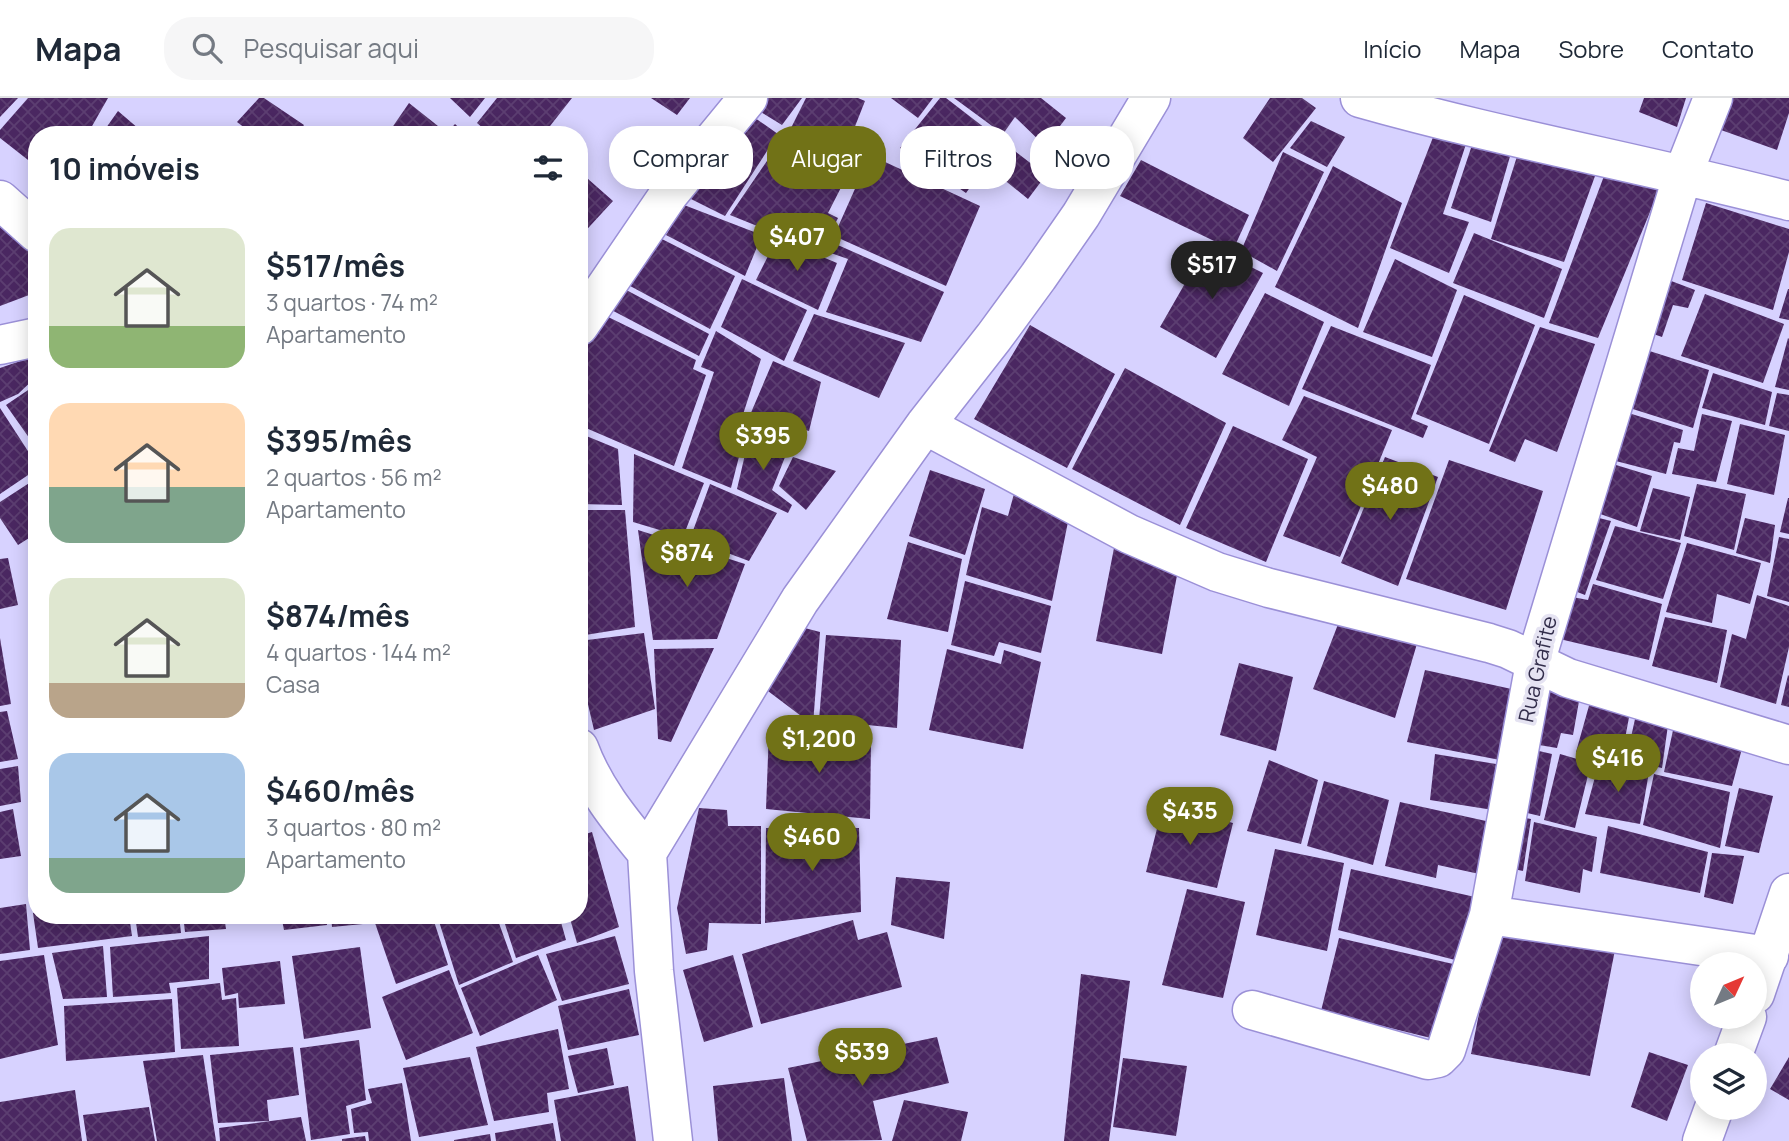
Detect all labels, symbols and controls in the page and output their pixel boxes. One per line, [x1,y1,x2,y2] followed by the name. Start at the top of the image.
[164,17,654,80] search box
[35,26,122,71] text: Mapa
[188,29,226,67] icon: search
[244,30,419,66] text: Pesquisar aqui
[1363,32,1421,65] text: Início
[1459,32,1520,65] text: Mapa
[1558,32,1624,65] text: Sobre
[1662,32,1754,65] text: Contato
[609,126,753,189] chip: Comprar
[767,126,886,189] chip: Alugar
[900,126,1016,189] chip: Filtros
[1030,126,1134,189] chip: Novo
[49,148,200,189] text: 10 imóveis
[529,149,567,187] icon: filters
[756,214,838,273] pin: $407
[769,220,825,252] text: $407
[1171,242,1253,301] pin: $517
[266,245,405,286] text: $517/mês
[1187,248,1237,280] text: $517
[105,256,189,340] icon: home
[266,286,438,318] text: 3 quartos · 74 m²
[266,318,406,350] text: Apartamento
[722,412,804,472] pin: $395
[735,419,791,451] text: $395
[266,420,412,461] text: $395/mês
[105,431,189,515] icon: home
[266,461,442,493] text: 2 quartos · 56 m²
[1349,462,1431,522] pin: $480
[1361,469,1419,501] text: $480
[266,493,406,525] text: Apartamento
[646,530,728,589] pin: $874
[660,536,714,568] text: $874
[266,595,410,636] text: $874/mês
[105,606,189,690] icon: home
[1511,613,1563,725] street label: Rua Grafite
[266,636,451,668] text: 4 quartos · 144 m²
[266,668,320,700] text: Casa
[762,716,876,775] pin: $1,200
[782,722,856,754] text: $1,200
[1577,734,1659,794] pin: $416
[1592,741,1644,773] text: $416
[266,770,415,811] text: $460/mês
[105,781,189,865] icon: home
[1149,788,1231,847] pin: $435
[1162,794,1218,826] text: $435
[266,811,441,843] text: 3 quartos · 80 m²
[771,814,853,873] pin: $460
[783,820,841,852] text: $460
[266,843,406,875] text: Apartamento
[1690,952,1768,1029] north arrow
[1690,952,1767,1120] map controls
[821,1028,903,1088] pin: $539
[834,1035,890,1067] text: $539
[1690,1043,1767,1120] button: layers

